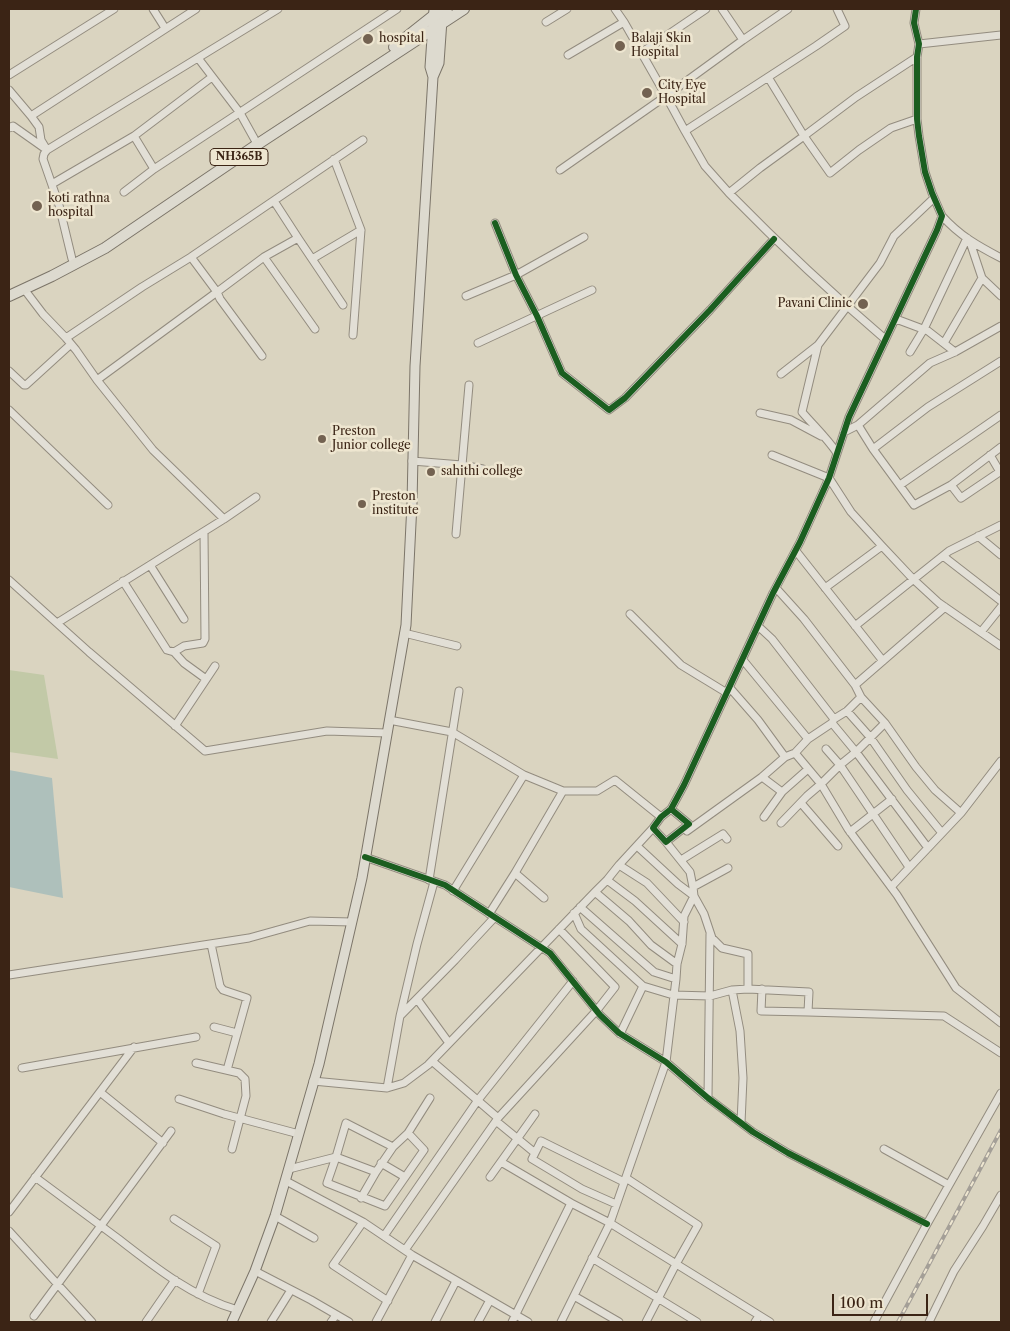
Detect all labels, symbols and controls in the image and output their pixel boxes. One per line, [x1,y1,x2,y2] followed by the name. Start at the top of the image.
[361,32,375,46] marker: hospital
[379,32,424,46] place label: hospital
[631,32,691,60] place label: Balaji Skin Hospital
[613,39,627,53] marker: Balaji Skin Hospital
[658,79,706,107] place label: City Eye Hospital
[640,86,654,100] marker: City Eye Hospital
[210,148,268,166] road number: NH365B
[48,192,110,220] place label: koti rathna hospital
[30,199,44,213] marker: koti rathna hospital
[777,297,852,311] place label: Pavani Clinic
[856,297,870,311] marker: Pavani Clinic
[332,425,411,453] place label: Preston Junior college
[316,433,328,445] marker: Preston Junior college
[441,465,523,479] place label: sahithi college
[425,466,437,478] marker: sahithi college
[372,490,419,518] place label: Preston institute
[356,498,368,510] marker: Preston institute
[835,1284,931,1316] scale bar
[840,1293,883,1312] text: 100 m

